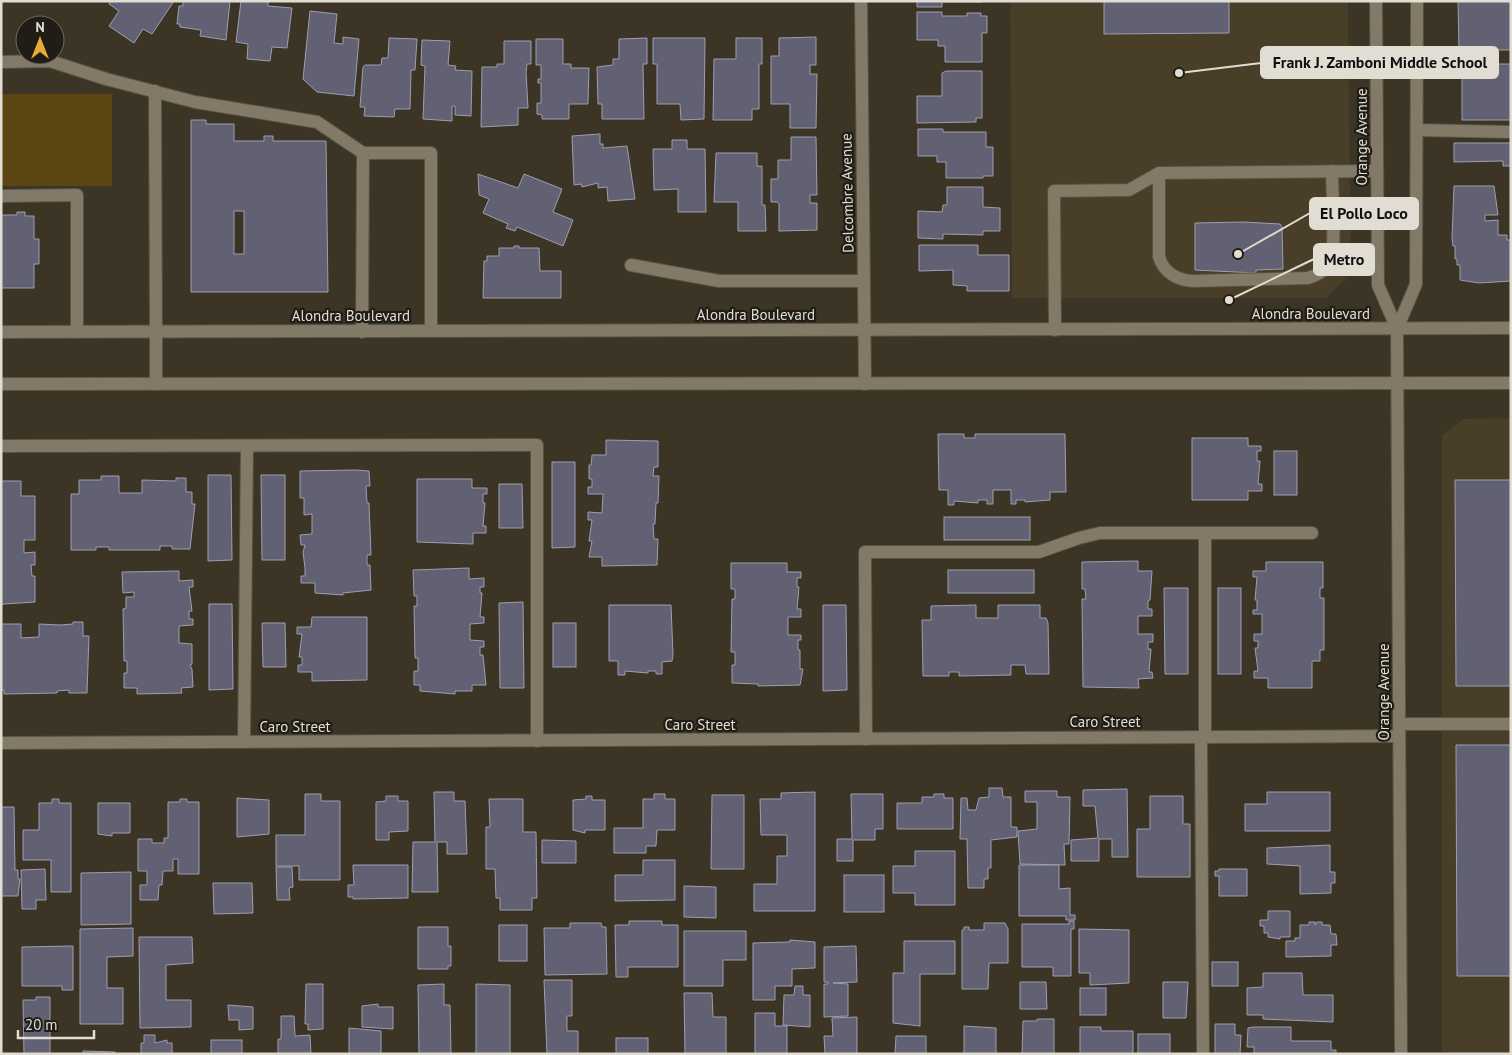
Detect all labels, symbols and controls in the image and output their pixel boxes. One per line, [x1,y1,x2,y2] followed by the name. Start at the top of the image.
[15,15,65,65] north arrow
[35,18,45,36] text: N
[1261,47,1498,78] callout: Frank J. Zamboni Middle School
[1273,52,1488,72] text: Frank J. Zamboni Middle School
[1352,88,1371,186] street label: Orange Avenue
[836,133,858,253] street label: Delcombre Avenue
[1310,198,1418,229] callout: El Pollo Loco
[1320,203,1408,223] text: El Pollo Loco
[1314,244,1374,275] callout: Metro
[1324,249,1365,269] text: Metro
[1252,304,1370,323] street label: Alondra Boulevard
[697,305,815,324] street label: Alondra Boulevard
[292,306,410,325] street label: Alondra Boulevard
[1374,643,1393,741] street label: Orange Avenue
[1069,712,1141,731] street label: Caro Street
[664,715,736,734] street label: Caro Street
[259,717,331,736] street label: Caro Street
[18,1008,94,1040] scale bar
[25,1015,58,1034] text: 20 m

